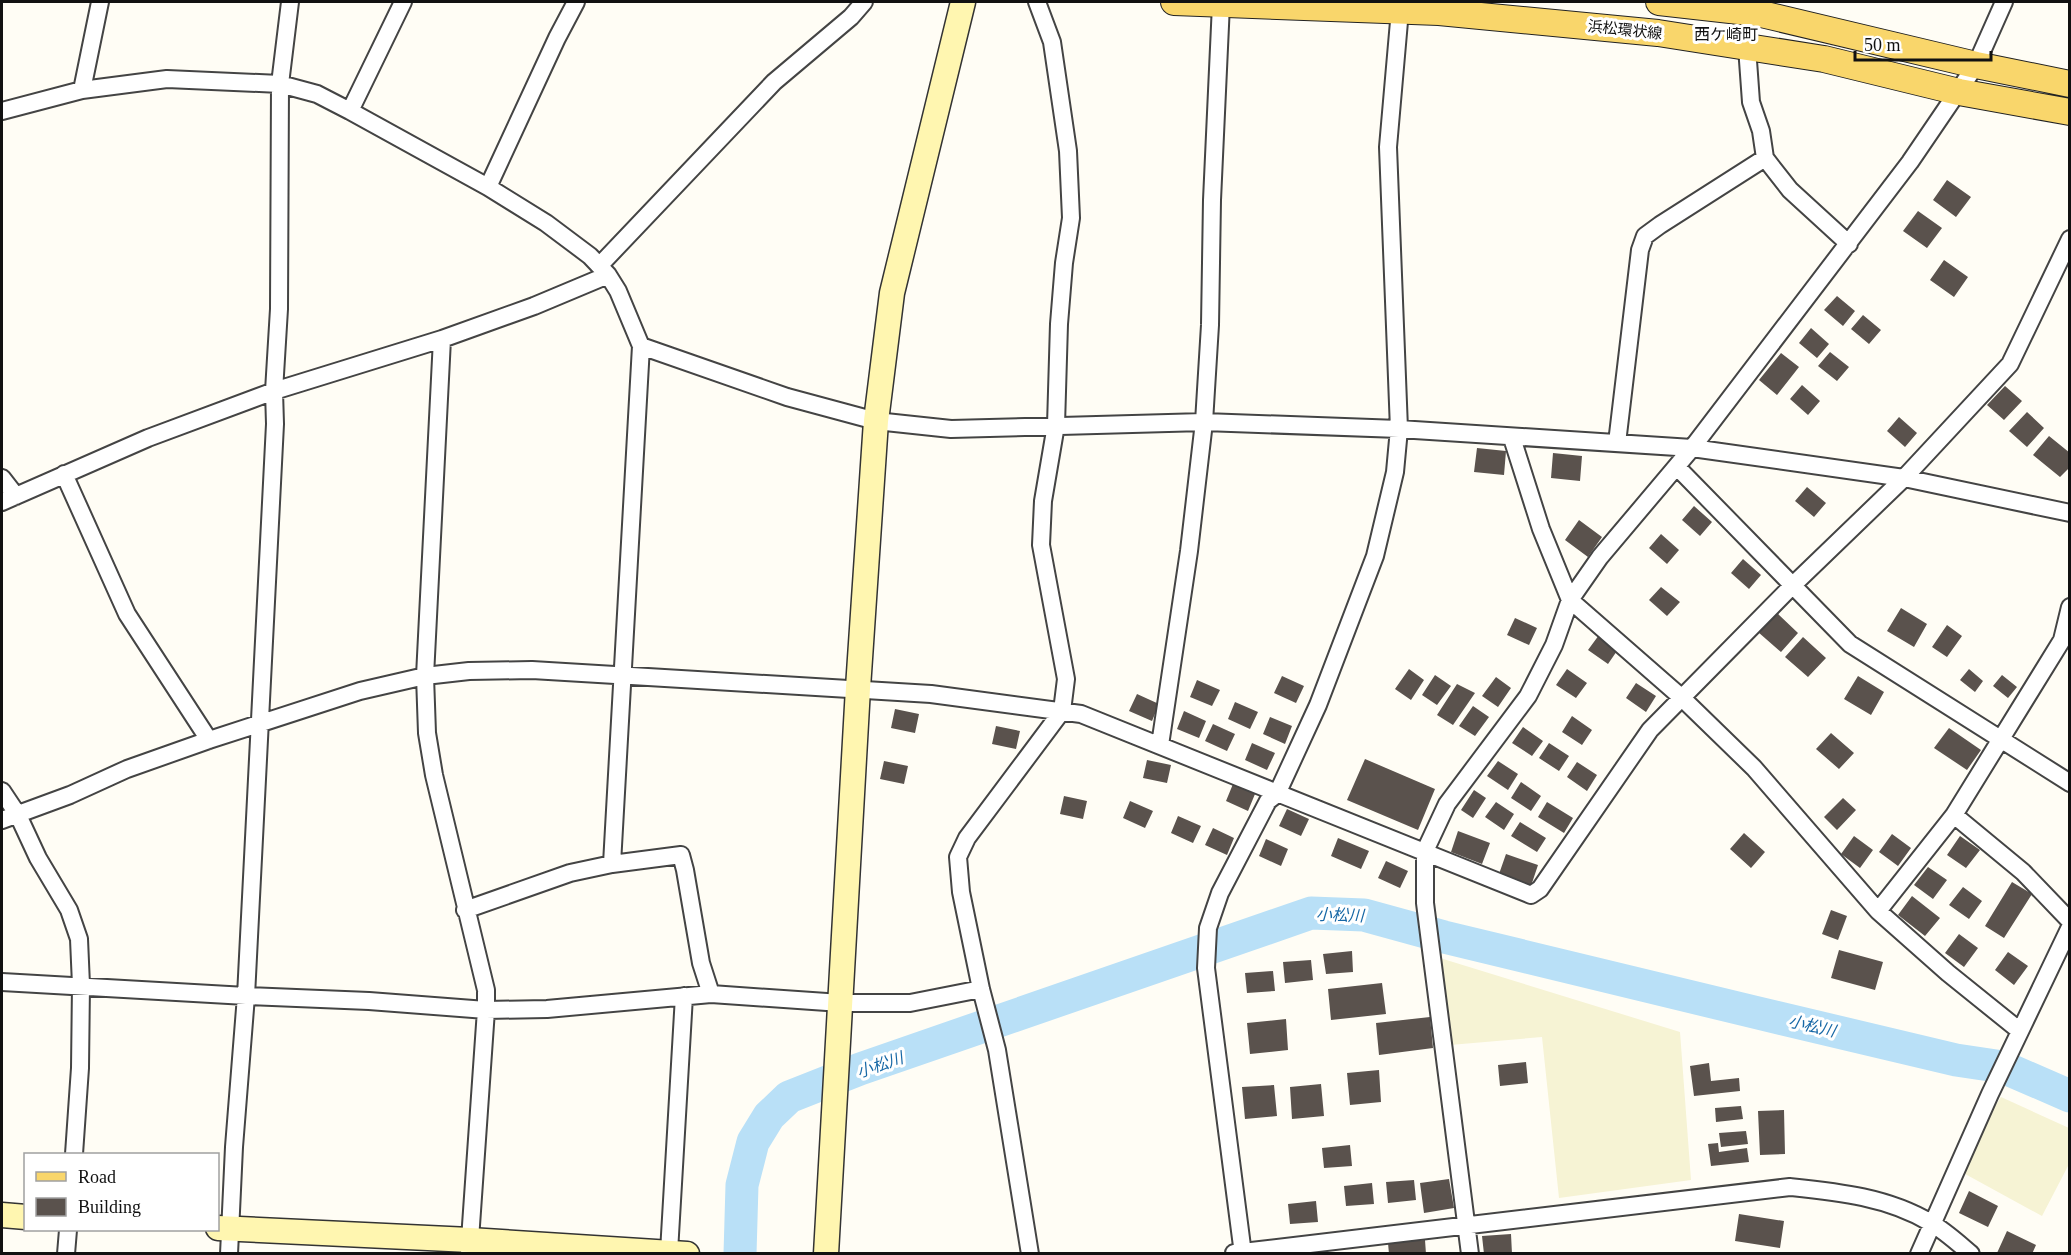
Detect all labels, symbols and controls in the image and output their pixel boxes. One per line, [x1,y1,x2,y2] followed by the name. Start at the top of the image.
[1587,17,1663,42] street label: 浜松環状線
[1855,24,1992,62] scale bar
[1694,26,1758,43] district label: 西ケ崎町
[1864,35,1901,55] text: 50 m
[1316,906,1366,924] water label: 小松川
[1787,1012,1839,1040] water label: 小松川
[855,1049,907,1081] water label: 小松川
[24,1153,219,1231] legend
[78,1167,116,1187] text: Road
[78,1197,141,1217] text: Building

